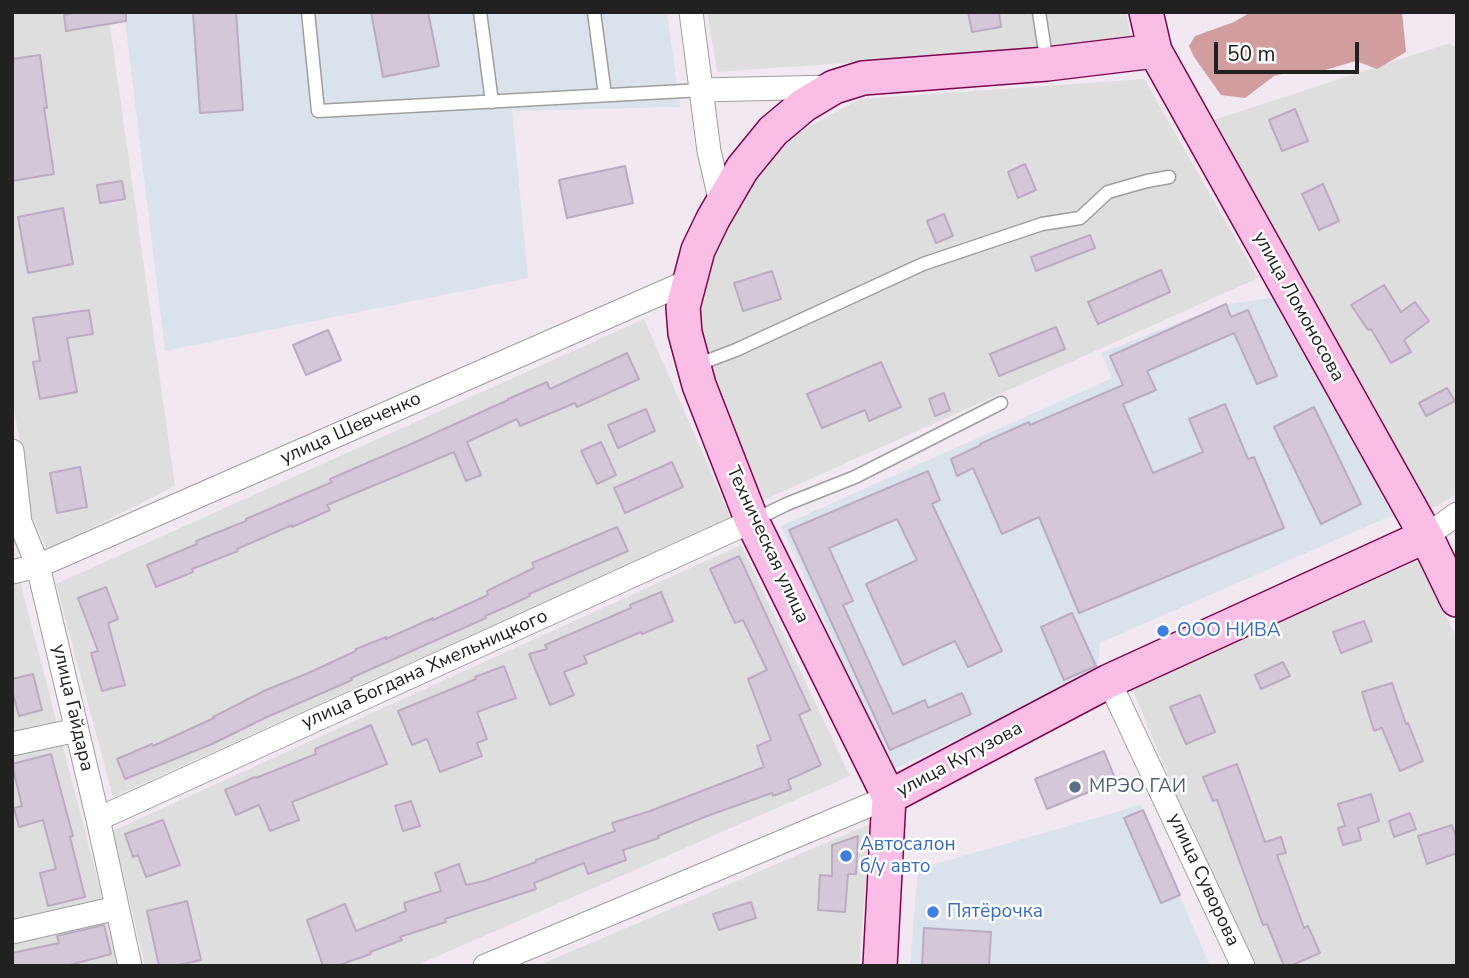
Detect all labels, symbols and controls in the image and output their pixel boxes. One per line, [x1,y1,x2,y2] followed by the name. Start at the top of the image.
[1217,28,1362,72] scale bar
[1227,40,1276,68] text: 50 m
[1247,228,1349,386] street label: улица Ломоносова
[277,388,425,470] street label: улица Шевченко
[721,463,813,627] street label: Техническая улица
[298,605,552,735] street label: улица Богдана Хмельницкого
[1177,620,1281,642] place label: ООО НИВА
[1155,623,1171,639] marker: ООО НИВА
[46,642,98,774] street label: улица Гайдара
[893,717,1027,803] street label: улица Кутузова
[1089,776,1186,798] place label: МРЭО ГАИ
[1067,779,1083,795] marker: МРЭО ГАИ
[1162,810,1244,950] street label: улица Суворова
[860,834,956,878] place label: Автосалон б/у авто
[838,848,854,864] marker: Автосалон б/у авто
[947,901,1043,923] place label: Пятёрочка
[925,904,941,920] marker: Пятёрочка

